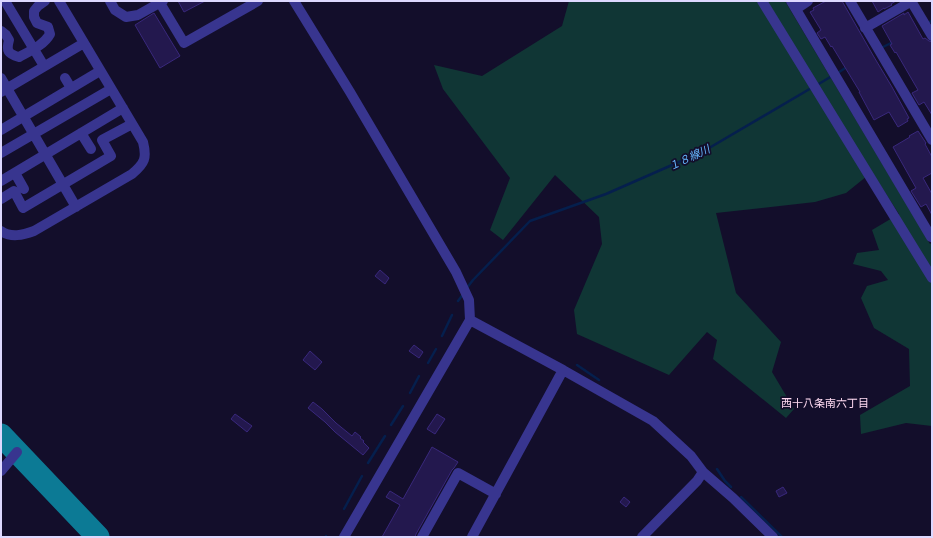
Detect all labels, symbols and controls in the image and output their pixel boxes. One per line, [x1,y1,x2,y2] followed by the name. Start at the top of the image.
[666,140,713,173] water label: １８線川
[781,395,869,410] district label: 西十八条南六丁目

